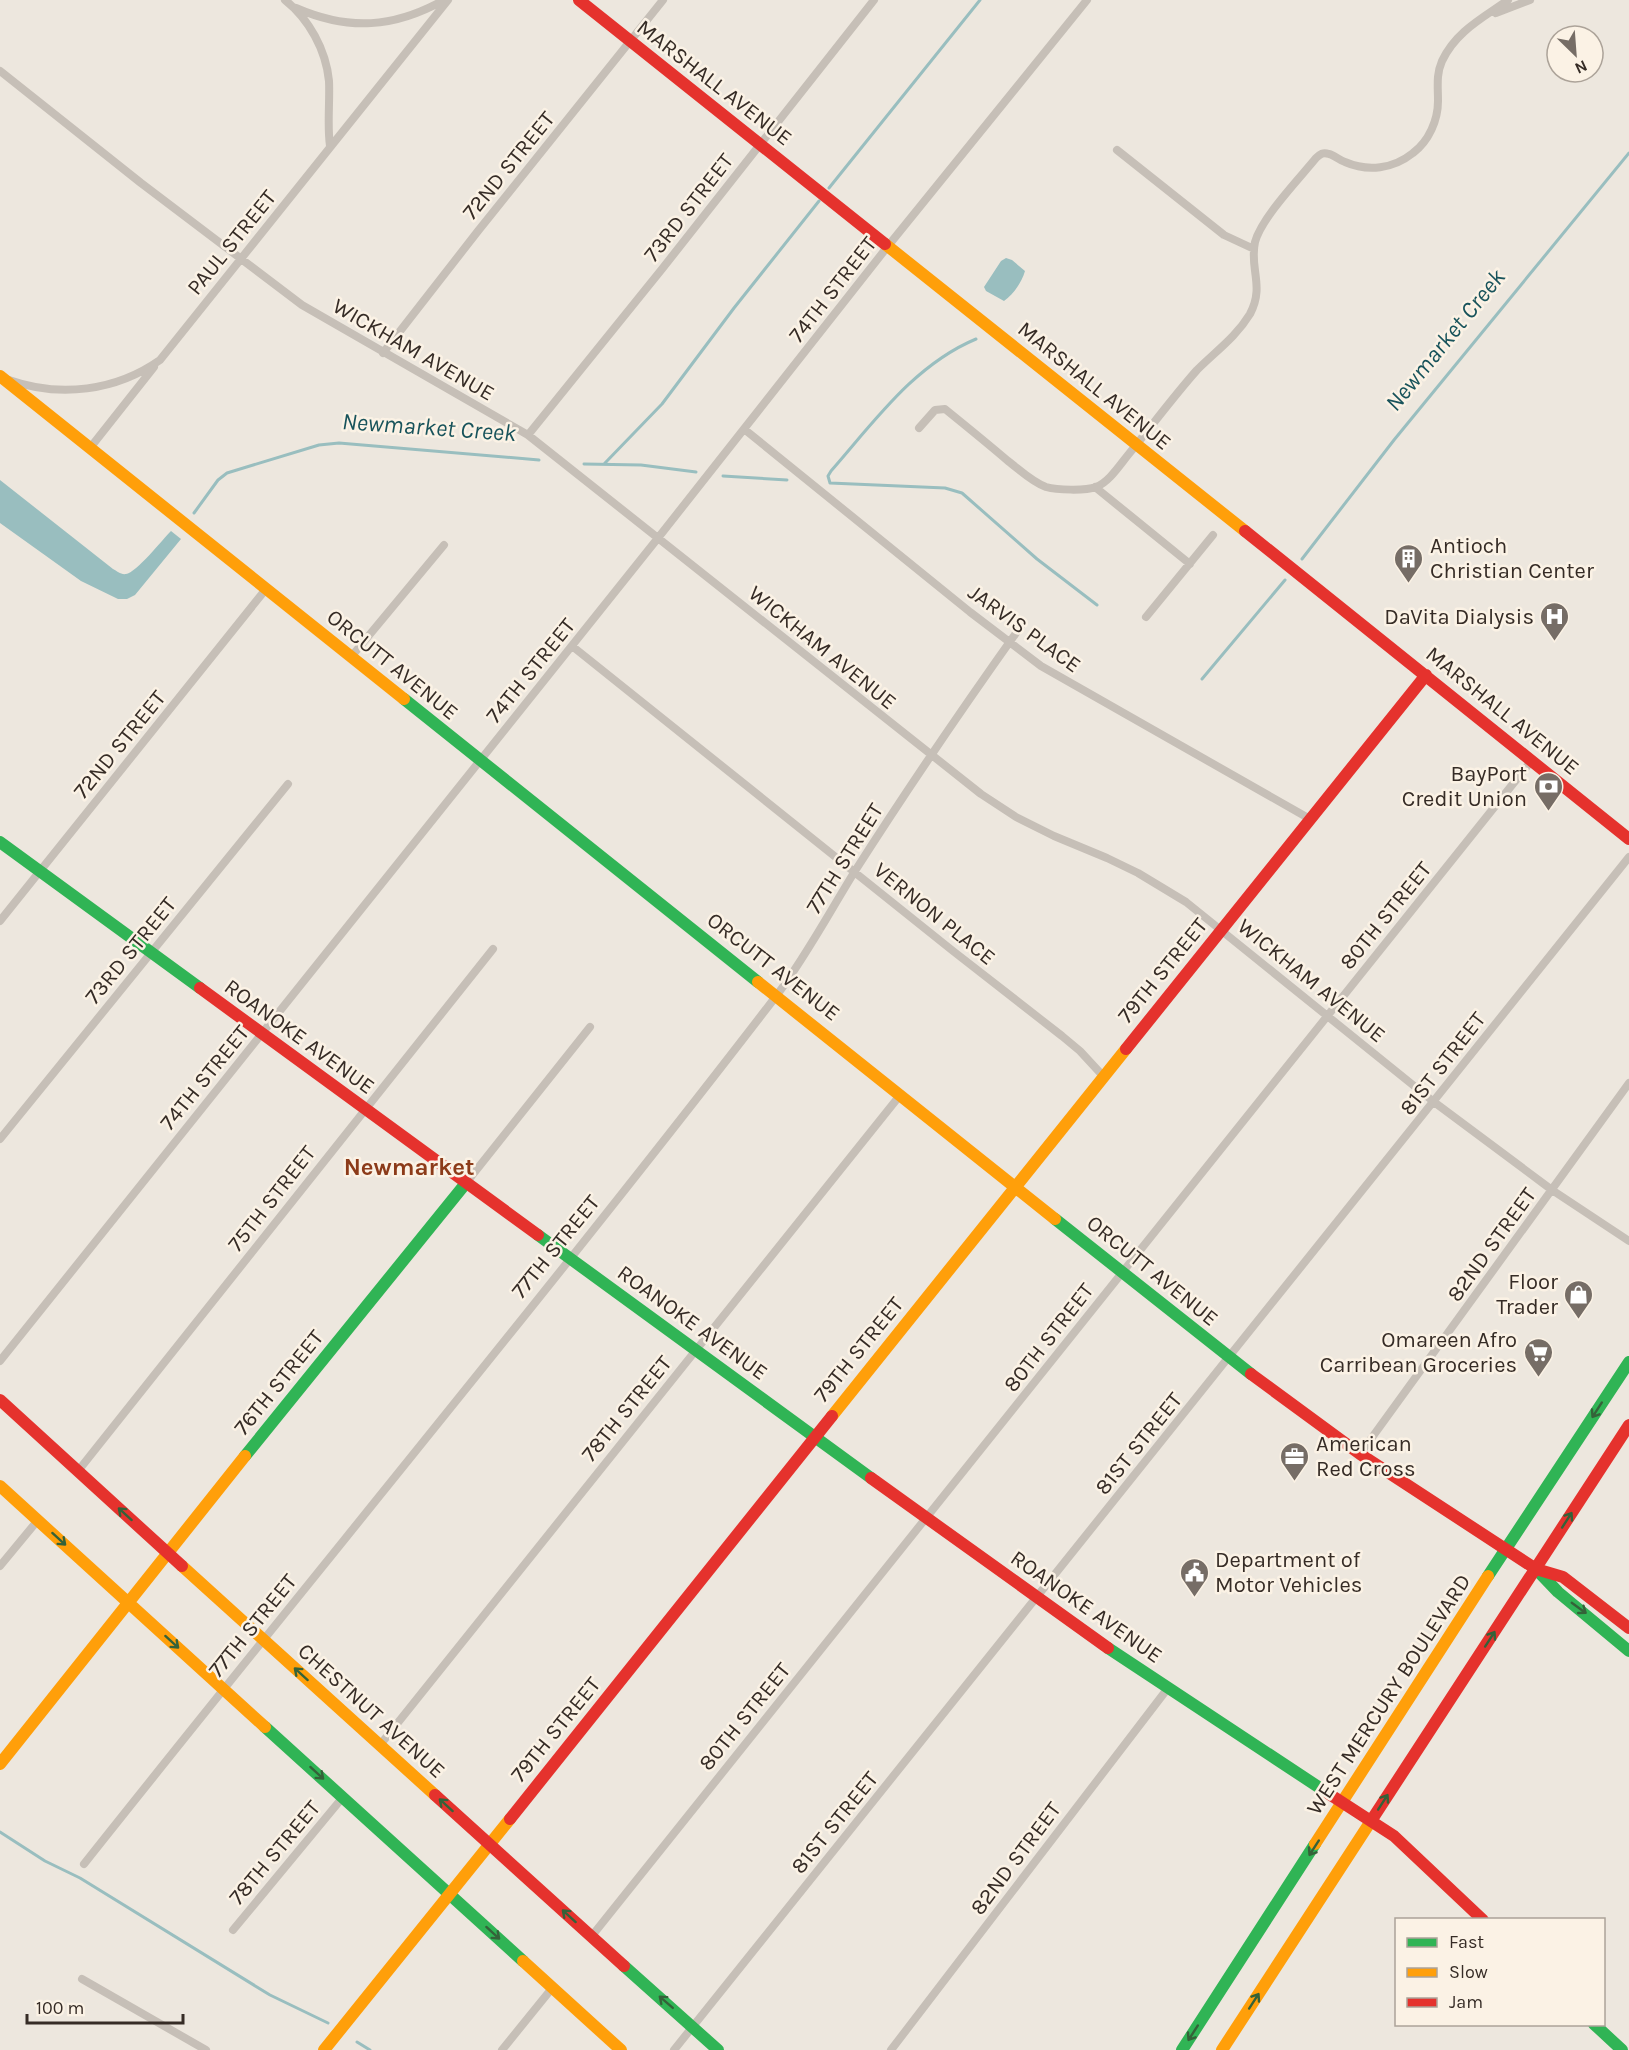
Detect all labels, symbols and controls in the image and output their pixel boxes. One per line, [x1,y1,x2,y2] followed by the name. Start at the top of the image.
[632,14,797,151] street label: MARSHALL AVENUE
[1545,24,1605,84] north arrow
[1572,56,1590,78] text: N
[457,106,560,225] street label: 72ND STREET
[639,148,739,267] street label: 73RD STREET
[182,185,282,300] street label: PAUL STREET
[783,232,882,348] street label: 74TH STREET
[1379,263,1511,417] water label: Newmarket Creek
[328,293,499,407] street label: WICKHAM AVENUE
[1012,316,1176,456] street label: MARSHALL AVENUE
[341,407,518,447] water label: Newmarket Creek
[1430,533,1594,584] place label: Antioch Christian Center
[1393,542,1425,584] building icon: Antioch Christian Center
[963,579,1086,678] street label: JARVIS PLACE
[743,580,901,715] street label: WICKHAM AVENUE
[1539,600,1571,642] hospital icon: DaVita Dialysis
[322,604,463,726] street label: ORCUTT AVENUE
[1384,604,1534,630] place label: DaVita Dialysis
[481,613,581,728] street label: 74TH STREET
[1420,641,1584,781] street label: MARSHALL AVENUE
[68,685,171,804] street label: 72ND STREET
[1402,761,1527,812] place label: BayPort Credit Union
[1532,770,1564,812] bank icon: BayPort Credit Union
[801,799,889,918] street label: 77TH STREET
[868,857,1000,971] street label: VERNON PLACE
[1334,857,1437,975] street label: 80TH STREET
[80,892,182,1009] street label: 73RD STREET
[702,907,845,1027] street label: ORCUTT AVENUE
[1113,913,1213,1028] street label: 79TH STREET
[1232,913,1390,1048] street label: WICKHAM AVENUE
[219,974,379,1100] street label: ROANOKE AVENUE
[1394,1007,1491,1120] street label: 81ST STREET
[155,1020,255,1135] street label: 74TH STREET
[222,1140,321,1257] street label: 75TH STREET
[344,1153,474,1181] district label: Newmarket
[1442,1183,1542,1307] street label: 82ND STREET
[506,1190,605,1303] street label: 77TH STREET
[1082,1210,1223,1332] street label: ORCUTT AVENUE
[612,1260,772,1386] street label: ROANOKE AVENUE
[1496,1269,1558,1320] place label: Floor Trader
[998,1278,1099,1397] street label: 80TH STREET
[1563,1278,1595,1320] shop icon: Floor Trader
[809,1292,909,1407] street label: 79TH STREET
[229,1325,329,1440] street label: 76TH STREET
[1320,1327,1517,1378] place label: Omareen Afro Carribean Groceries
[1522,1336,1554,1378] supermarket icon: Omareen Afro Carribean Groceries
[576,1351,677,1467] street label: 78TH STREET
[1090,1387,1188,1500] street label: 81ST STREET
[1591,1402,1603,1418] one-way arrow
[1316,1431,1416,1482] place label: American Red Cross
[1279,1440,1311,1482] office icon: American Red Cross
[117,1507,132,1521] one-way arrow
[1562,1512,1574,1529] one-way arrow
[51,1532,66,1546] one-way arrow
[1006,1545,1167,1669] street label: ROANOKE AVENUE
[1215,1547,1362,1598] place label: Department of Motor Vehicles
[1178,1556,1210,1598] public building icon: Department of Motor Vehicles
[203,1569,302,1682] street label: 77TH STREET
[1301,1569,1476,1820] street label: WEST MERCURY BOULEVARD
[1570,1602,1586,1614] one-way arrow
[1484,1631,1496,1648] one-way arrow
[165,1635,180,1649] one-way arrow
[292,1638,450,1784] street label: CHESTNUT AVENUE
[693,1658,796,1776] street label: 80TH STREET
[294,1667,309,1681] one-way arrow
[506,1672,606,1787] street label: 79TH STREET
[309,1766,324,1780] one-way arrow
[786,1766,884,1879] street label: 81ST STREET
[1377,1794,1390,1811] one-way arrow
[224,1795,326,1910] street label: 78TH STREET
[965,1797,1067,1920] street label: 82ND STREET
[438,1798,453,1812] one-way arrow
[1308,1839,1320,1855] one-way arrow
[561,1909,576,1923] one-way arrow
[1395,1918,1605,2026] legend
[485,1926,500,1940] one-way arrow
[1449,1931,1484,1953] text: Fast
[1449,1961,1488,1983] text: Slow
[27,1987,183,2025] scale bar
[1449,1991,1483,2013] text: Jam
[1248,1993,1260,2010] one-way arrow
[659,1995,674,2009] one-way arrow
[36,1997,84,2019] text: 100 m
[1187,2024,1199,2041] one-way arrow

